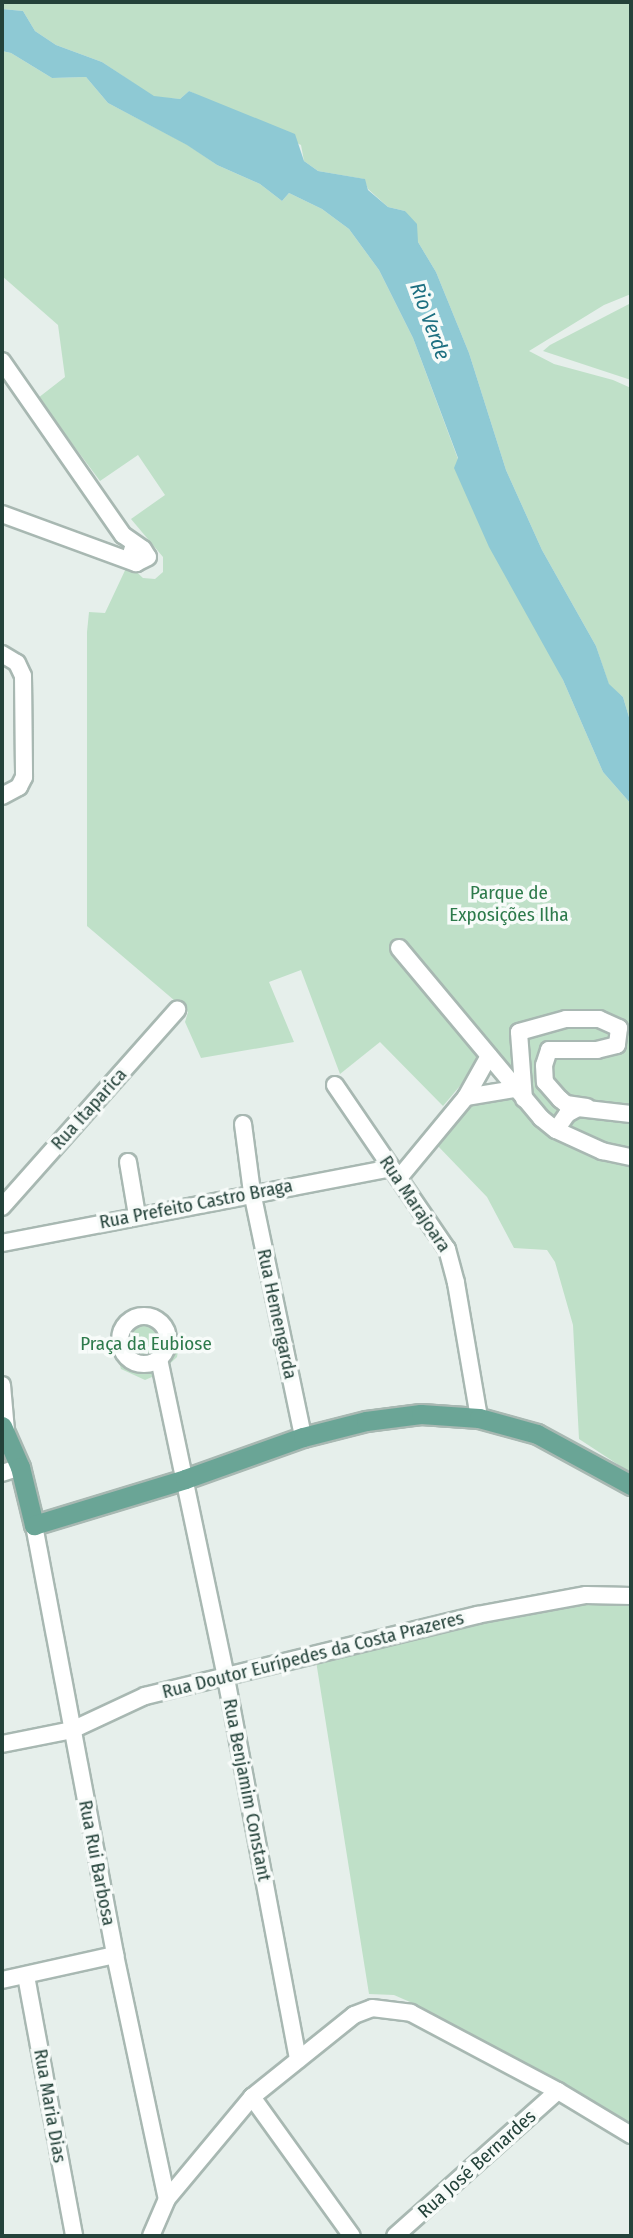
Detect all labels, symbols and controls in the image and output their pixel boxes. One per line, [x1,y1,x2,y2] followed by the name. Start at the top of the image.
[404,279,456,363] water label: Rio Verde
[449,882,569,926] park label: Parque de Exposições Ilha
[46,1063,132,1155] street label: Rua Itaparica
[374,1151,456,1257] street label: Rua Marajoara
[98,1174,294,1234] street label: Rua Prefeito Castro Braga
[252,1247,302,1381] street label: Rua Hemengarda
[80,1333,212,1355] park label: Praça da Eubiose
[160,1606,466,1704] street label: Rua Doutor Eurípedes da Costa Prazeres
[218,1697,276,1883] street label: Rua Benjamim Constant
[74,1798,120,1928] street label: Rua Rui Barbosa
[29,2047,71,2165] street label: Rua Maria Dias
[413,2105,541,2223] street label: Rua José Bernardes

